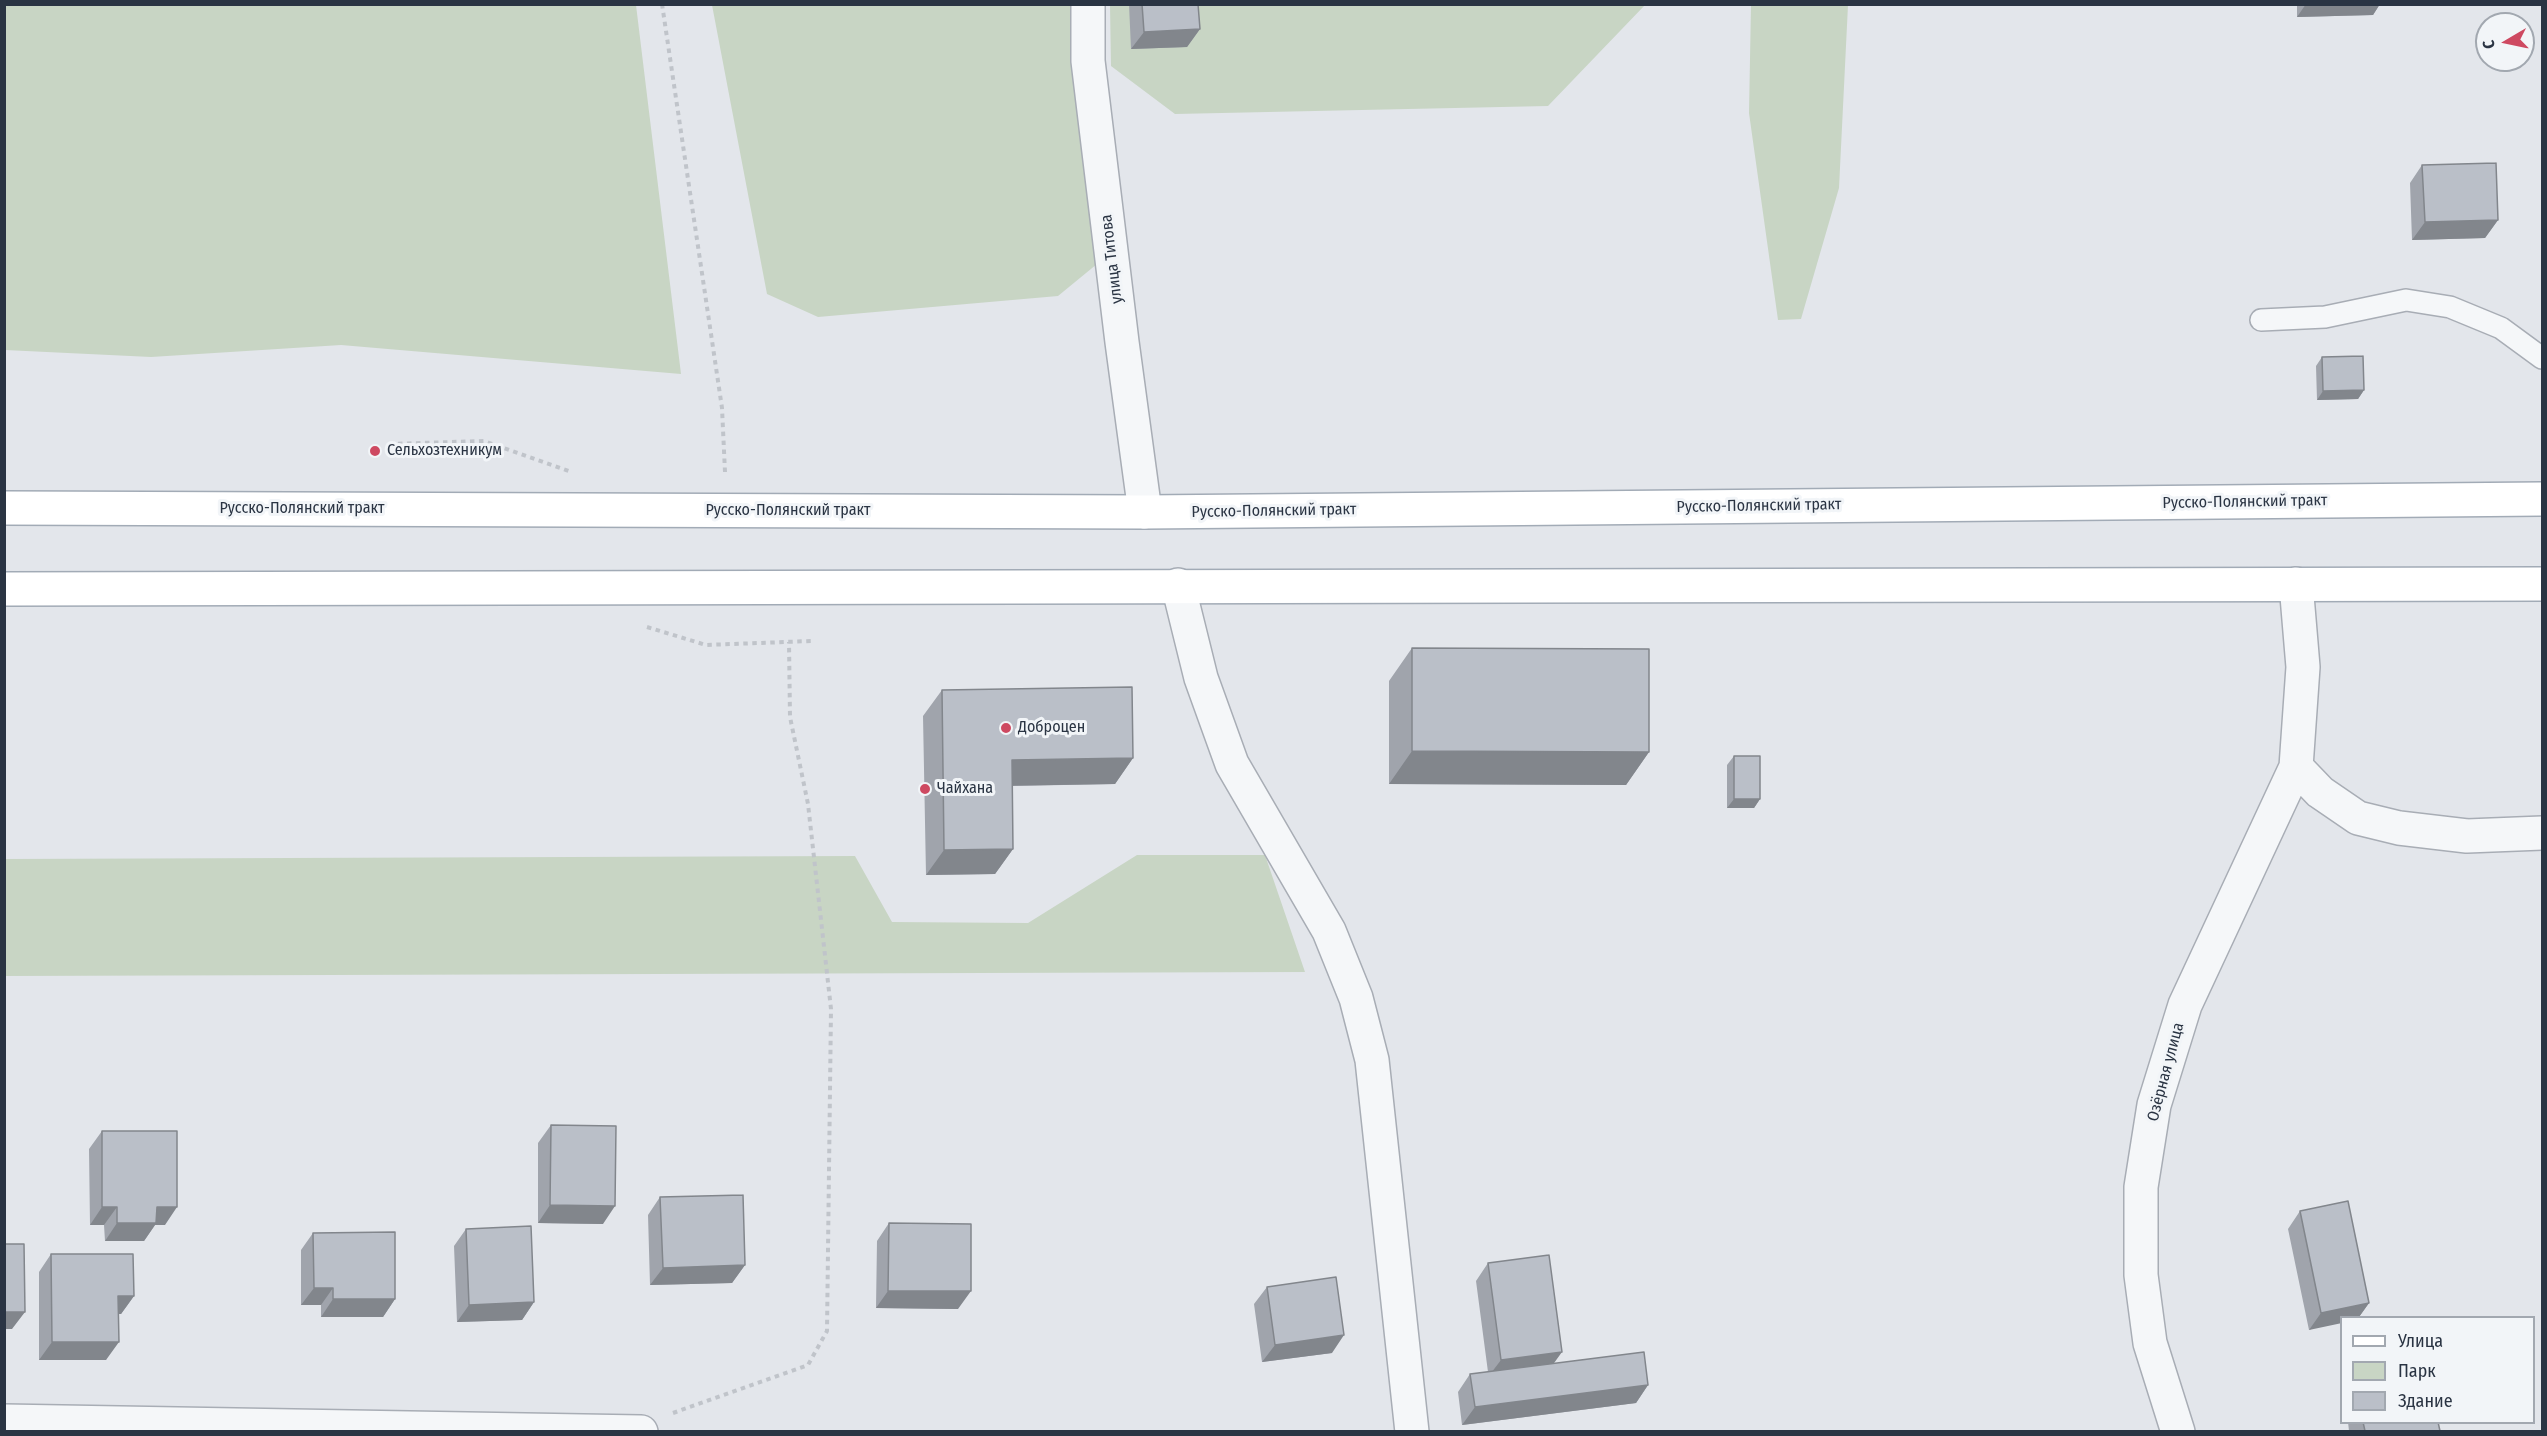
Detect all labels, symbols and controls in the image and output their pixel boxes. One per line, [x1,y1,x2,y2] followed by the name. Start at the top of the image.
[2475,12,2535,72] north arrow
[2479,39,2499,50] text: С
[1097,213,1127,305] street label: улица Титова
[387,441,502,461] place label: Сельхозтехникум
[368,444,382,458] marker: Сельхозтехникум
[2162,491,2328,513] street label: Русско-Полянский тракт
[1676,495,1842,517] street label: Русско-Полянский тракт
[219,499,385,519] street label: Русско-Полянский тракт
[1191,500,1357,522] street label: Русско-Полянский тракт
[705,501,871,521] street label: Русско-Полянский тракт
[1018,718,1085,738] place label: Доброцен
[999,721,1013,735] marker: Доброцен
[937,779,993,799] place label: Чайхана
[918,782,932,796] marker: Чайхана
[2144,1021,2188,1123] street label: Озёрная улица
[2340,1316,2535,1424] legend
[2398,1330,2443,1352] text: Улица
[2398,1360,2436,1382] text: Парк
[2398,1390,2453,1412] text: Здание

